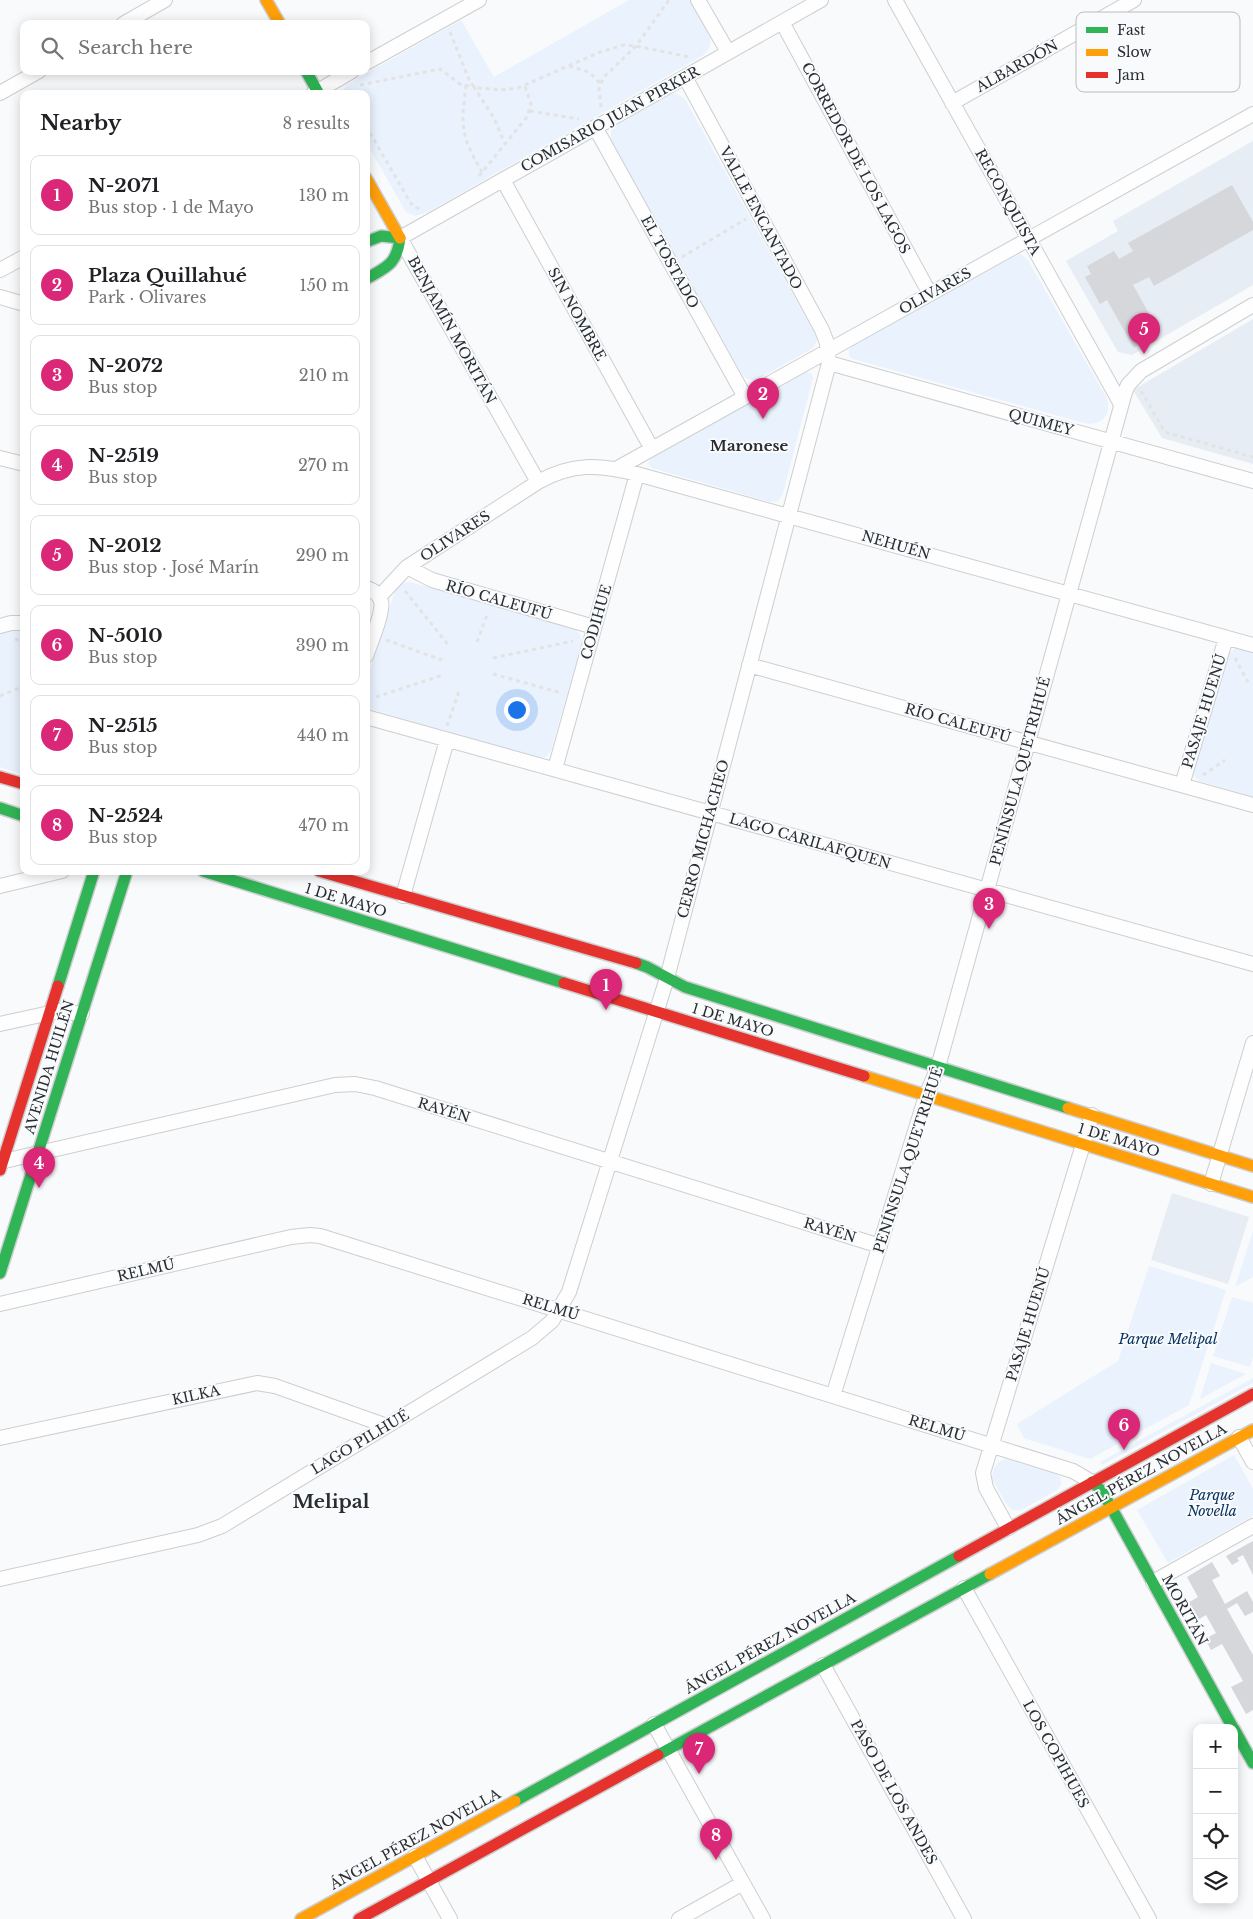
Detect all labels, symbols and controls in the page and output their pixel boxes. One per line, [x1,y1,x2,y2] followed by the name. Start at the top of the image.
[1076,12,1240,92] legend
[20,20,370,75] search box
[1117,21,1146,39] text: Fast
[38,34,66,62] icon: search
[78,36,193,59] text: Search here
[972,36,1062,97] street label: ALBARDÓN
[1117,43,1151,61] text: Slow
[798,59,914,257] street label: CORREDOR DE LOS LAGOS
[517,62,703,176] street label: COMISARIO JUAN PIRKER
[1115,66,1145,84] text: Jam
[40,110,121,136] text: Nearby
[283,113,350,133] text: 8 results
[715,143,806,293] street label: VALLE ENCANTADO
[971,146,1045,259] street label: RECONQUISTA
[88,174,160,197] text: N-2071
[54,185,60,205] text: 1
[299,185,349,205] text: 130 m
[88,197,254,217] text: Bus stop · 1 de Mayo
[637,212,703,312] street label: EL TOSTADO
[404,253,500,407] street label: BENJAMÍN MORITÁN
[88,264,247,287] text: Plaza Quillahué
[544,264,610,364] street label: SIN NOMBRE
[896,264,974,318] street label: OLIVARES
[52,275,62,295] text: 2
[300,275,349,295] text: 150 m
[88,287,207,307] text: Park · Olivares
[1128,313,1160,354] pin: 5
[88,354,163,377] text: N-2072
[52,365,62,385] text: 3
[299,365,349,385] text: 210 m
[88,377,157,397] text: Bus stop
[747,378,779,419] pin: 2
[1006,405,1076,440] street label: QUIMEY
[710,436,788,455] district label: Maronese
[88,444,159,467] text: N-2519
[52,455,62,475] text: 4
[298,455,349,475] text: 270 m
[88,467,157,487] text: Bus stop
[417,507,493,565] street label: OLIVARES
[860,527,933,563] street label: NEHUÉN
[88,534,162,557] text: N-2012
[52,545,62,565] text: 5
[296,545,349,565] text: 290 m
[88,557,259,577] text: Bus stop · José Marín
[444,575,555,624] street label: RÍO CALEUFÚ
[577,582,615,662] street label: CODIHUE
[88,624,163,647] text: N-5010
[52,635,62,655] text: 6
[296,635,349,655] text: 390 m
[88,647,157,667] text: Bus stop
[1177,651,1230,770] street label: PASAJE HUENÚ
[986,675,1054,867] street label: PENÍNSULA QUETRIHUÉ
[504,697,530,723] your location
[903,698,1014,747] street label: RÍO CALEUFÚ
[88,714,158,737] text: N-2515
[53,725,61,745] text: 7
[297,725,349,745] text: 440 m
[88,737,157,757] text: Bus stop
[673,758,733,920] street label: CERRO MICHACHEO
[88,804,163,827] text: N-2524
[727,809,893,873] street label: LAGO CARILAFQUEN
[52,815,62,835] text: 8
[298,815,349,835] text: 470 m
[88,827,157,847] text: Bus stop
[303,879,389,921] street label: 1 DE MAYO
[973,888,1005,929] pin: 3
[590,969,622,1010] pin: 1
[20,997,78,1137] street label: AVENIDA HUILÉN
[690,999,776,1041] street label: 1 DE MAYO
[869,1065,947,1255] street label: PENÍNSULA QUETRIHUÉ
[416,1094,473,1127] street label: RAYÉN
[1076,1119,1162,1161] street label: 1 DE MAYO
[23,1147,55,1188] pin: 4
[802,1214,859,1247] street label: RAYÉN
[115,1254,177,1285] street label: RELMÚ
[1001,1264,1054,1383] street label: PASAJE HUENÚ
[520,1289,582,1324] street label: RELMÚ
[1118,1330,1218,1348] park label: Parque Melipal
[170,1381,222,1409] street label: KILKA
[308,1406,412,1478] street label: LAGO PILHUÉ
[1108,1409,1140,1450] pin: 6
[906,1410,968,1445] street label: RELMÚ
[1051,1419,1230,1529] street label: ÁNGEL PÉREZ NOVELLA
[1186,1486,1237,1520] park label: Parque Novella
[293,1490,370,1513] district label: Melipal
[1158,1571,1212,1649] street label: MORITÁN
[680,1588,859,1698] street label: ÁNGEL PÉREZ NOVELLA
[1019,1697,1093,1811] street label: LOS COPIHUES
[847,1716,941,1868] street label: PASO DE LOS ANDES
[1193,1724,1238,1904] map controls
[1193,1724,1238,1769] button: +
[683,1733,715,1774] pin: 7
[1193,1769,1238,1814] button: −
[325,1784,504,1894] street label: ÁNGEL PÉREZ NOVELLA
[1193,1814,1238,1859] button: locate
[700,1819,732,1860] pin: 8
[1193,1859,1238,1904] button: layers

